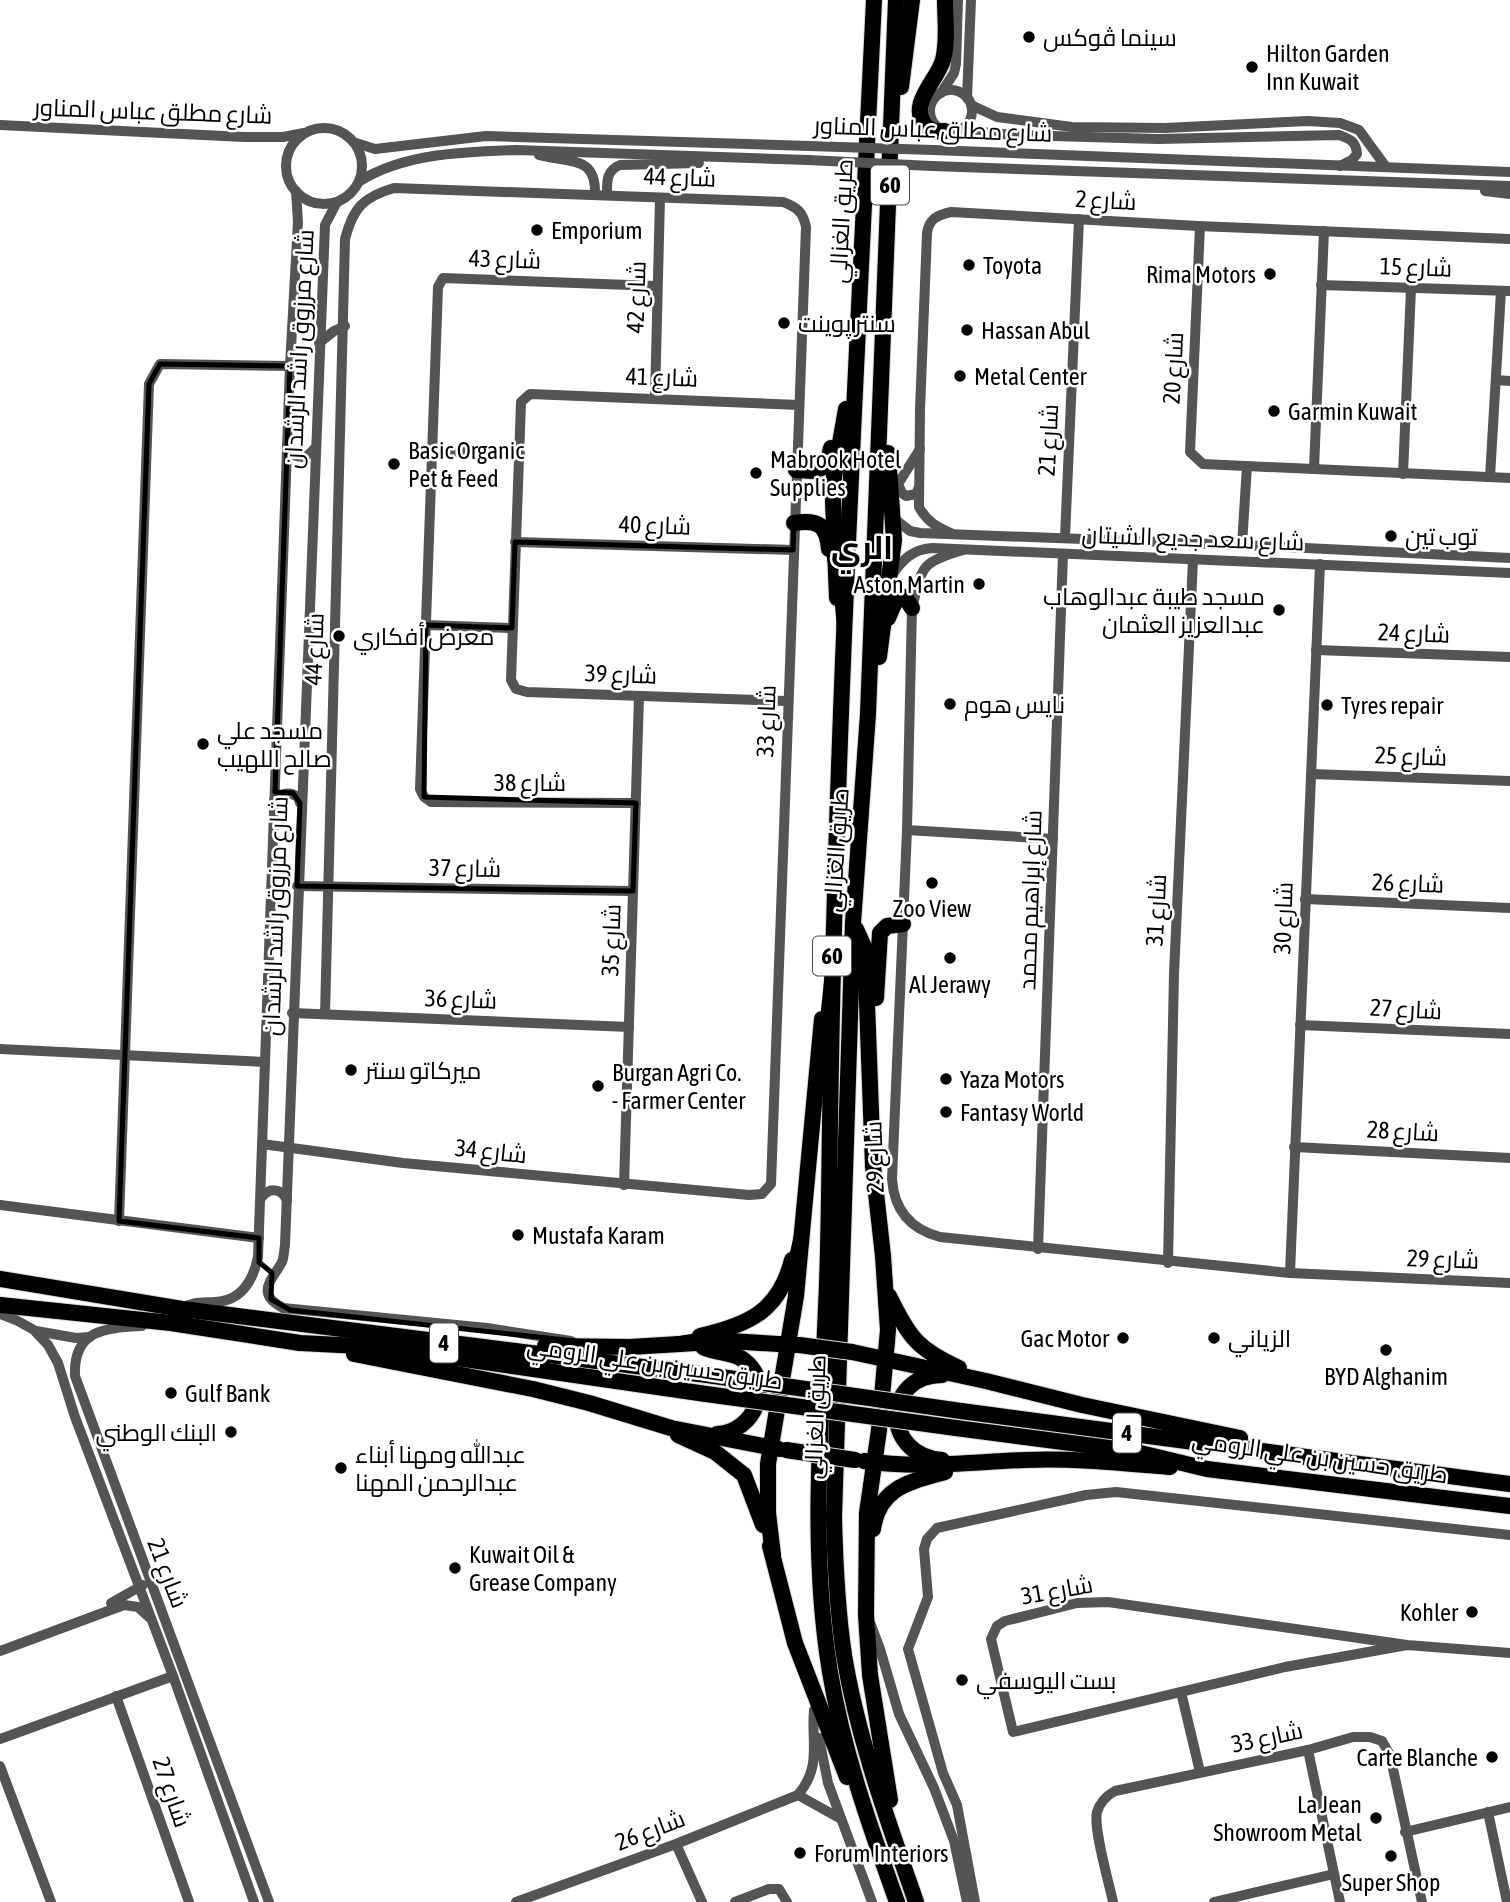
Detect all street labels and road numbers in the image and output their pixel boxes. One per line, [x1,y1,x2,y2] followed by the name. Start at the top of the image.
[31,93,273,132] street label: شارع مطلق عباس المناور
[811,111,1053,150] street label: شارع مطلق عباس المناور
[824,158,864,284] street label: طريق الغزالي
[643,162,717,195] street label: شارع 44
[871,166,909,204] road number: 60
[1075,185,1137,218] street label: شارع 2
[279,229,322,470] street label: شارع مرزوق راشد الرشدان
[468,244,542,277] street label: شارع 43
[1379,252,1453,285] street label: شارع 15
[621,260,654,334] street label: شارع 42
[1158,331,1191,405] street label: شارع 20
[625,362,699,395] street label: شارع 41
[1033,403,1066,477] street label: شارع 21
[618,510,692,543] street label: شارع 40
[1081,521,1305,558] street label: شارع سعد جديع الشيتان
[299,612,332,686] street label: شارع 44
[1377,618,1451,651] street label: شارع 24
[584,659,658,692] street label: شارع 39
[751,684,784,758] street label: شارع 33
[1374,741,1448,774] street label: شارع 25
[494,769,566,799] street label: شارع 38
[818,787,860,914] street label: طريق الغزالي
[257,796,296,1036] street label: شارع مرزوق راشد الرشدان
[1013,809,1050,991] street label: شارع إبراهيم محمد
[429,854,501,885] street label: شارع 37
[1371,868,1445,901] street label: شارع 26
[1141,873,1174,947] street label: شارع 31
[1268,881,1301,955] street label: شارع 30
[596,903,629,977] street label: شارع 35
[813,937,851,976] road number: 60
[424,984,498,1017] street label: شارع 36
[1369,994,1443,1027] street label: شارع 27
[1366,1116,1440,1149] street label: شارع 28
[859,1120,892,1194] street label: شارع 29
[453,1134,528,1171] street label: شارع 34
[1406,1244,1480,1277] street label: شارع 29
[430,1324,458,1362] road number: 4
[524,1332,785,1400] street label: طريق حسين بن علي الرومي
[799,1354,837,1480] street label: طريق الغزالي
[1113,1414,1141,1452] road number: 4
[1189,1426,1450,1494] street label: طريق حسين بن علي الرومي
[140,1534,194,1613] street label: شارع 21
[1019,1570,1095,1613] street label: شارع 31
[1229,1716,1306,1761] street label: شارع 33
[145,1753,197,1832] street label: شارع 27
[611,1804,690,1858] street label: شارع 26

